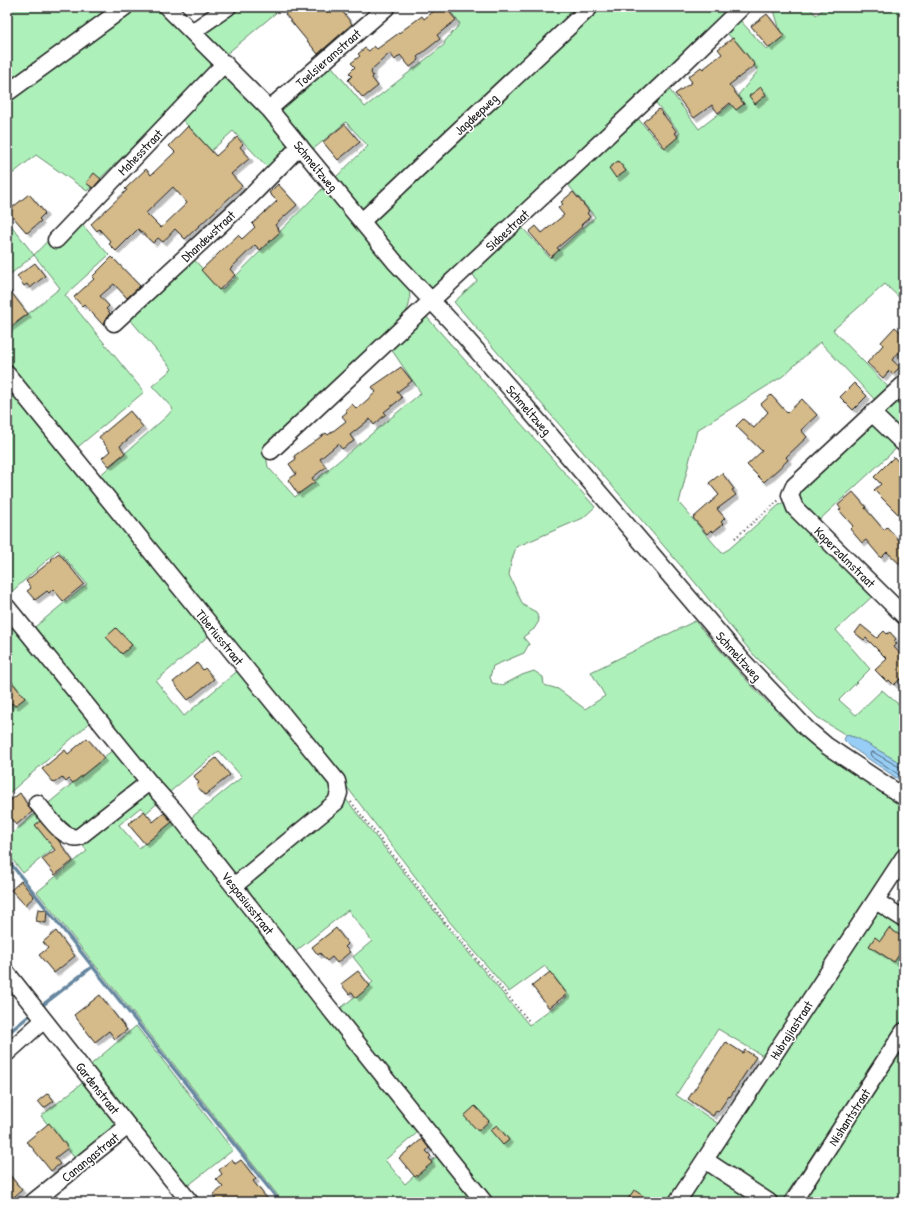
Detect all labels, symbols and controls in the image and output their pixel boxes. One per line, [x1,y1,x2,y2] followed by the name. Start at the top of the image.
[291,24,365,91] street label: Toelsieramstraat
[450,89,502,139] street label: Jagdeepweg
[114,125,167,179] street label: Mahesstraat
[290,137,342,196] street label: Schmeltzweg
[481,205,533,255] street label: Sidoestraat
[177,206,239,266] street label: Dhandewstraat
[502,381,556,439] street label: Schmeltzweg
[810,522,880,592] street label: Koperzalmstraat
[192,605,248,669] street label: Tiberiusstraat
[712,627,766,685] street label: Schmeltzweg
[218,868,279,939] street label: Vespasiusstraat
[765,997,817,1063] street label: Hubrajiastraat
[72,1058,124,1118] street label: Gardenstraat
[824,1084,875,1149] street label: Nishantstraat
[57,1128,123,1186] street label: Canangastraat

